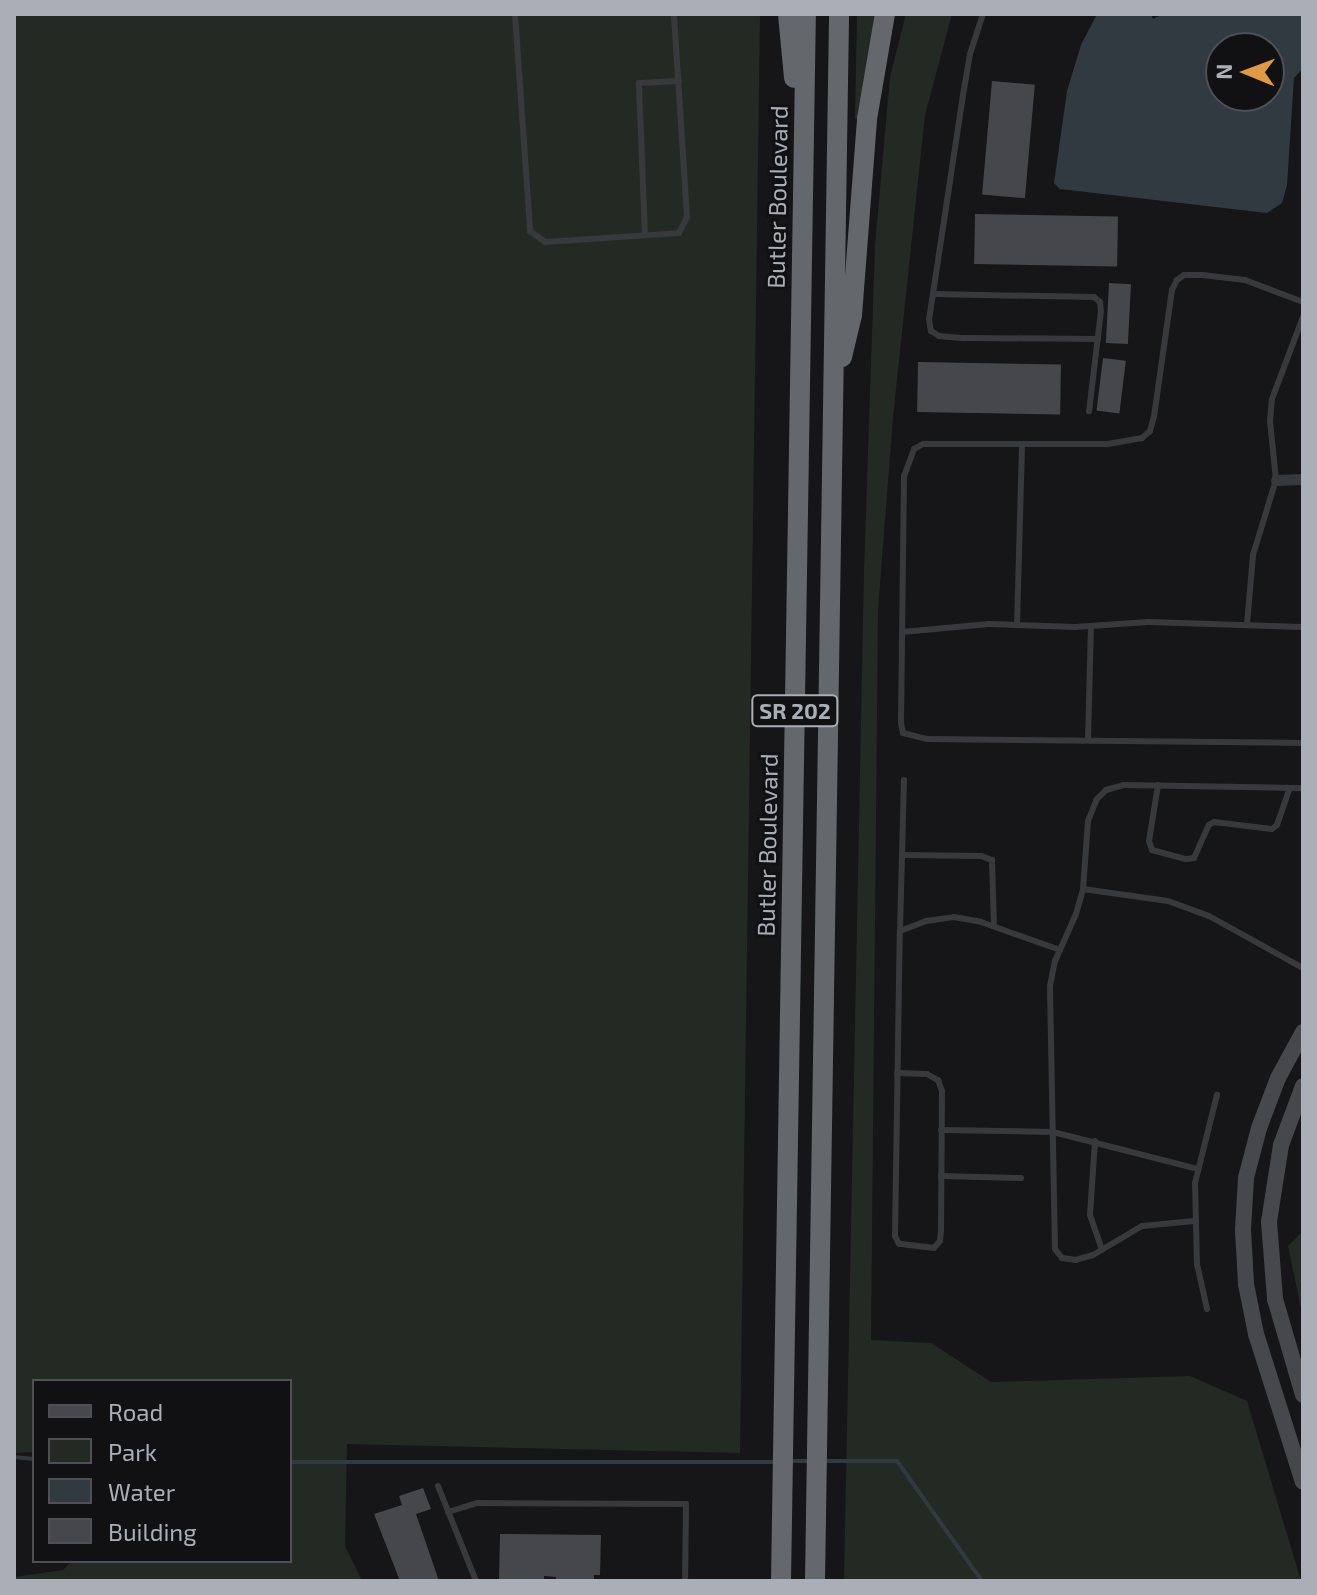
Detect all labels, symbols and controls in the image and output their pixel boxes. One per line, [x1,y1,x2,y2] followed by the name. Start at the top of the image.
[1205,32,1285,112] north arrow
[1210,63,1236,80] text: N
[761,105,793,289] street label: Butler Boulevard
[751,693,839,729] road number: SR 202
[751,753,783,937] street label: Butler Boulevard
[32,1379,292,1563] legend
[108,1397,163,1426] text: Road
[108,1437,157,1466] text: Park
[108,1477,175,1506] text: Water
[108,1517,197,1546] text: Building

